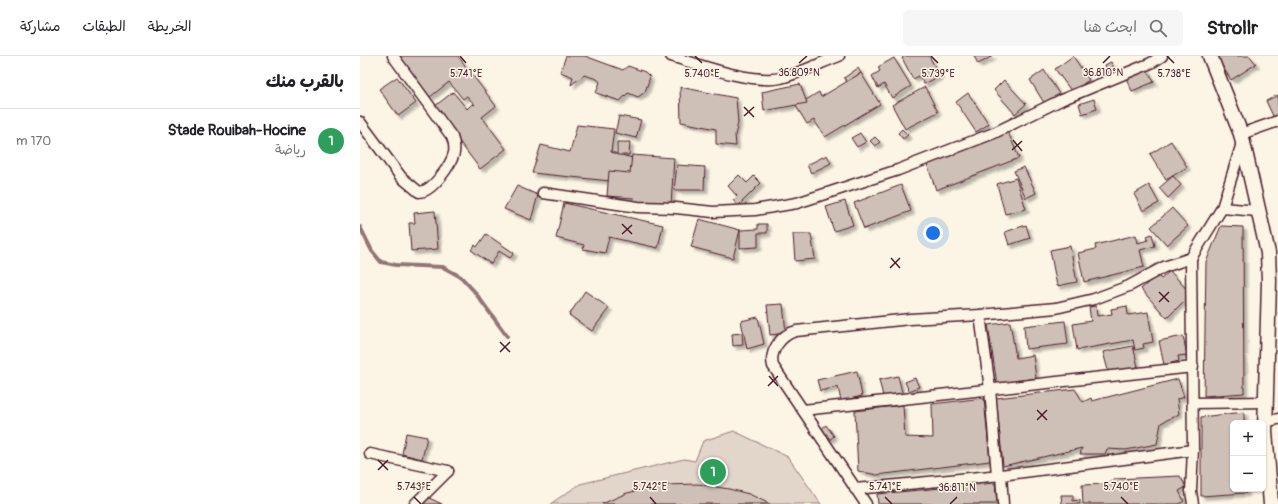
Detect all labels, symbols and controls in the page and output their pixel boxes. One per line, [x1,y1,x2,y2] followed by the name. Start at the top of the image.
[903,10,1183,46] search box
[1207,16,1258,40] text: Strollr
[1147,17,1169,39] icon: search
[20,18,60,35] text: مشاركة
[82,18,126,35] text: الطبقات
[148,18,191,35] text: الخريطة
[1083,18,1137,37] text: ابحث هنا
[778,67,820,79] text: 36.809°N
[1083,67,1123,79] text: 36.810°N
[450,68,482,80] text: 5.741°E
[684,68,720,80] text: 5.740°E
[921,68,955,80] text: 5.739°E
[1157,68,1191,80] text: 5.738°E
[266,71,344,92] text: بالقرب منك
[168,121,306,140] text: Stade Rouibah-Hocine
[16,133,51,149] text: 170 m
[328,133,334,149] text: 1
[275,142,306,158] text: رياضة
[923,223,943,243] your location
[1230,420,1266,492] map controls
[1230,420,1266,456] button: +
[1230,456,1266,492] button: −
[700,457,726,487] pin: 1
[397,481,431,493] text: 5.743°E
[633,481,667,493] text: 5.742°E
[869,481,901,493] text: 5.741°E
[1103,481,1139,493] text: 5.740°E
[938,482,976,494] text: 36.811°N

